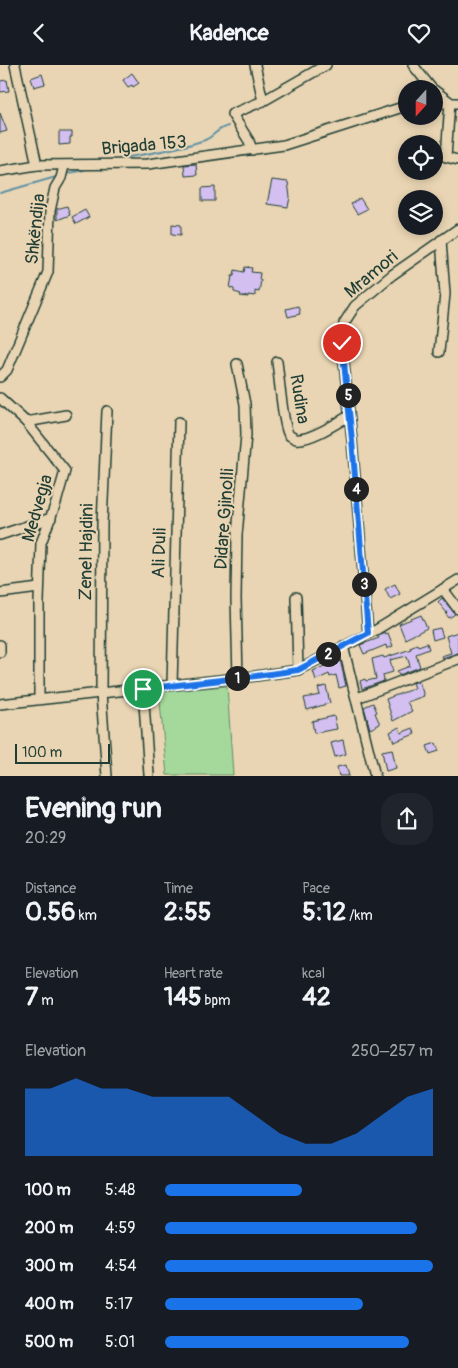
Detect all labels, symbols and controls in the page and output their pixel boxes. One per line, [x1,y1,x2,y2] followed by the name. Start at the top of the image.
[25,19,53,47] icon: back
[189,19,269,47] text: Kadence
[405,19,433,47] icon: heart
[398,80,442,125] north arrow
[398,80,443,235] map controls
[101,130,187,161] street label: Brigada 153
[398,135,443,180] button: locate
[398,190,443,235] button: layers
[20,192,51,266] street label: Shkëndija
[340,245,403,303] street label: Mramori
[321,322,363,364] pin
[328,329,356,357] icon: check
[284,373,315,426] street label: Rudina
[336,383,360,407] pin: 5
[345,387,352,404] text: 5
[209,468,240,571] street label: Didare Gjinolli
[17,472,58,545] street label: Medvegja
[344,477,368,501] pin: 4
[352,481,361,498] text: 4
[74,503,99,601] street label: Zenel Hajdini
[147,527,172,579] street label: Ali Duli
[352,571,376,597] pin: 3
[361,576,368,593] text: 3
[316,641,340,667] pin: 2
[325,646,332,663] text: 2
[224,665,250,691] pin: 1
[122,668,164,710] pin
[235,670,240,687] text: 1
[129,675,157,703] icon: arrive
[15,741,110,764] scale bar
[22,744,62,761] text: 100 m
[25,791,162,826] text: Evening run
[381,793,433,845] button: share
[25,828,66,848] text: 20:29
[25,880,76,897] text: Distance
[164,880,193,897] text: Time
[302,880,330,897] text: Pace
[25,897,76,928] text: 0.56
[164,897,211,928] text: 2:55
[302,897,346,928] text: 5:12
[76,907,97,924] text: km
[346,907,373,924] text: /km
[25,965,78,982] text: Elevation
[164,965,223,982] text: Heart rate
[302,965,325,982] text: kcal
[25,982,38,1013] text: 7
[164,982,201,1013] text: 145
[302,982,331,1013] text: 42
[38,992,54,1009] text: m
[201,992,230,1009] text: bpm
[25,1041,86,1061] text: Elevation
[351,1041,433,1061] text: 250–257 m
[25,1180,71,1200] text: 100 m
[105,1180,135,1200] text: 5:48
[25,1218,73,1238] text: 200 m
[105,1218,135,1238] text: 4:59
[25,1256,73,1276] text: 300 m
[105,1256,137,1276] text: 4:54
[25,1294,74,1314] text: 400 m
[105,1294,133,1314] text: 5:17
[25,1332,73,1352] text: 500 m
[105,1332,135,1352] text: 5:01

